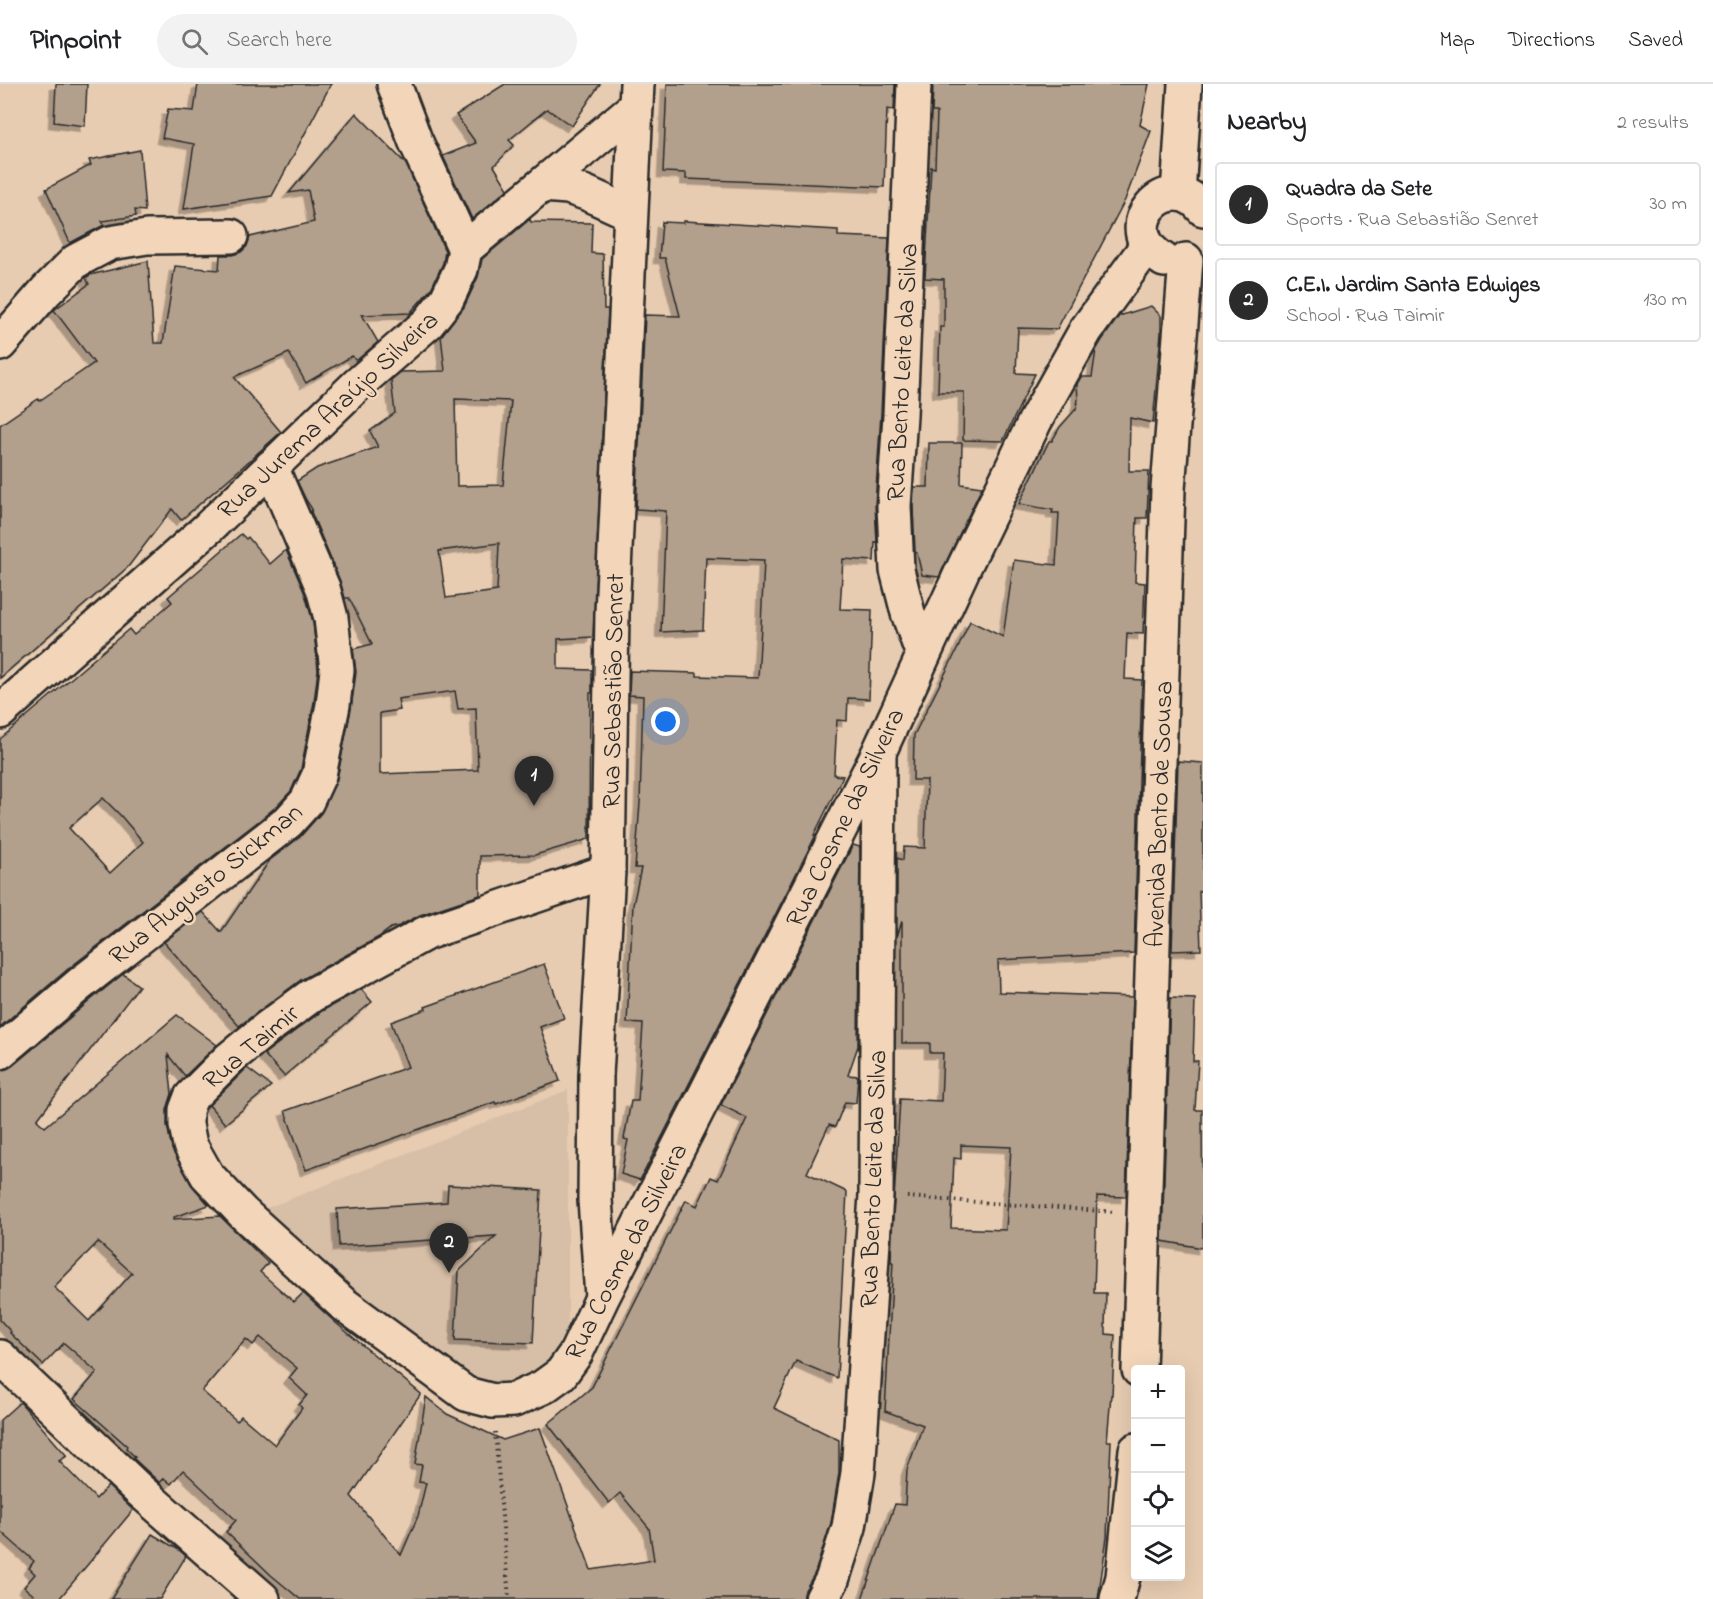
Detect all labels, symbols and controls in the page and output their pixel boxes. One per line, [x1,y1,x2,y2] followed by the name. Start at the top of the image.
[157,14,577,68] search box
[30,21,121,62] text: Pinpoint
[178,25,211,58] icon: search
[226,25,332,57] text: Search here
[1439,26,1475,56] text: Map
[1508,26,1595,56] text: Directions
[1628,26,1683,56] text: Saved
[1227,104,1306,142] text: Nearby
[1617,109,1689,138] text: 2 results
[1286,174,1432,206] text: Quadra da Sete
[1245,190,1252,219] text: 1
[1650,190,1687,219] text: 30 m
[1286,206,1538,235] text: Sports · Rua Sebastião Senret
[878,242,930,502] street label: Rua Bento Leite da Silva
[1286,270,1541,302] text: C.E.I. Jardim Santa Edwiges
[1244,286,1253,315] text: 2
[1643,286,1687,315] text: 130 m
[1286,302,1444,331] text: School · Rua Taimir
[210,303,448,529] street label: Rua Jurema Araújo Silveira
[594,573,636,809] street label: Rua Sebastião Senret
[1137,680,1185,948] street label: Avenida Bento de Sousa
[777,702,916,934] street label: Rua Cosme da Silveira
[651,707,680,736] your location
[514,756,554,806] pin: 1
[102,795,312,976] street label: Rua Augusto Sickman
[195,996,309,1100] street label: Rua Taimir
[852,1049,898,1309] street label: Rua Bento Leite da Silva
[556,1137,699,1368] street label: Rua Cosme da Silveira
[430,1224,468,1273] pin: 2
[1131,1365,1185,1581] map controls
[1131,1365,1185,1419] button: +
[1131,1419,1185,1473] button: −
[1131,1473,1185,1527] button: locate
[1131,1527,1185,1581] button: layers

